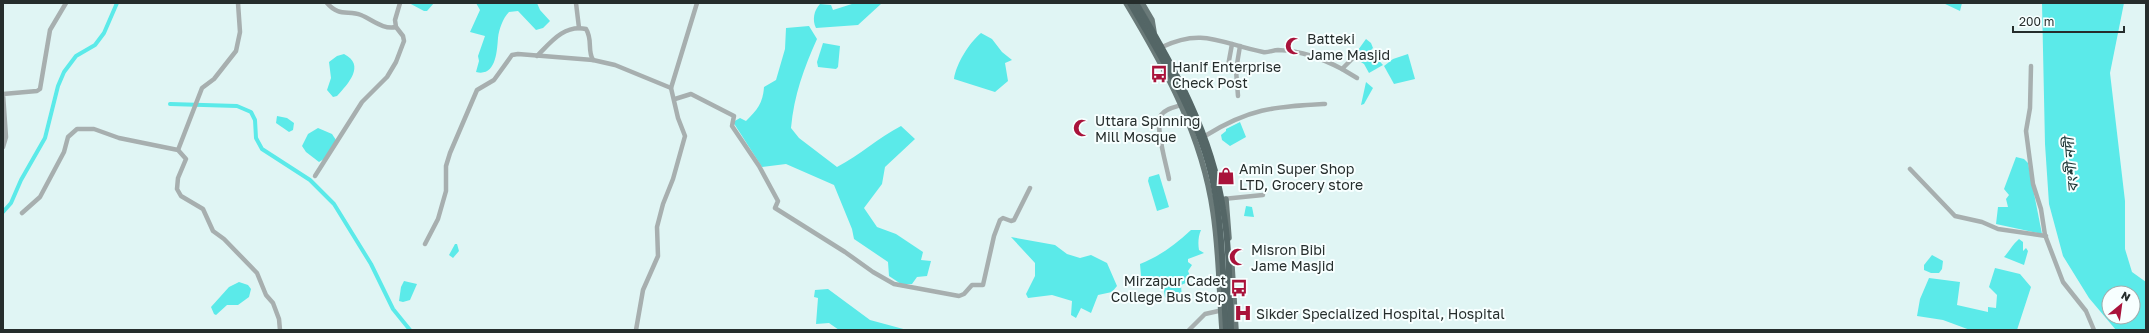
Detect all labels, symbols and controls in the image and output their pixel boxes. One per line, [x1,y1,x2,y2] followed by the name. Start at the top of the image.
[2013,8,2124,34] scale bar
[2019,14,2054,29] text: 200 m
[1307,30,1390,63] place label: Batteki Jame Masjid
[1284,36,1304,56] mosque icon: Batteki Jame Masjid
[1172,58,1281,91] place label: Hanif Enterprise Check Post
[1149,64,1169,84] bus stop icon: Hanif Enterprise Check Post
[1095,112,1200,145] place label: Uttara Spinning Mill Mosque
[1072,118,1092,138] mosque icon: Uttara Spinning Mill Mosque
[2058,134,2081,193] water label: বংশী নদী
[1239,160,1363,193] place label: Amin Super Shop LTD, Grocery store
[1216,166,1236,186] shop icon: Amin Super Shop LTD, Grocery store
[1251,241,1334,274] place label: Misron Bibi Jame Masjid
[1228,247,1248,267] mosque icon: Misron Bibi Jame Masjid
[1111,272,1226,305] place label: Mirzapur Cadet College Bus Stop
[1229,278,1249,298] bus stop icon: Mirzapur Cadet College Bus Stop
[2101,285,2141,325] north arrow
[2119,288,2133,304] text: N
[1233,303,1253,323] hospital icon: Sikder Specialized Hospital, Hospital
[1256,305,1505,322] place label: Sikder Specialized Hospital, Hospital

